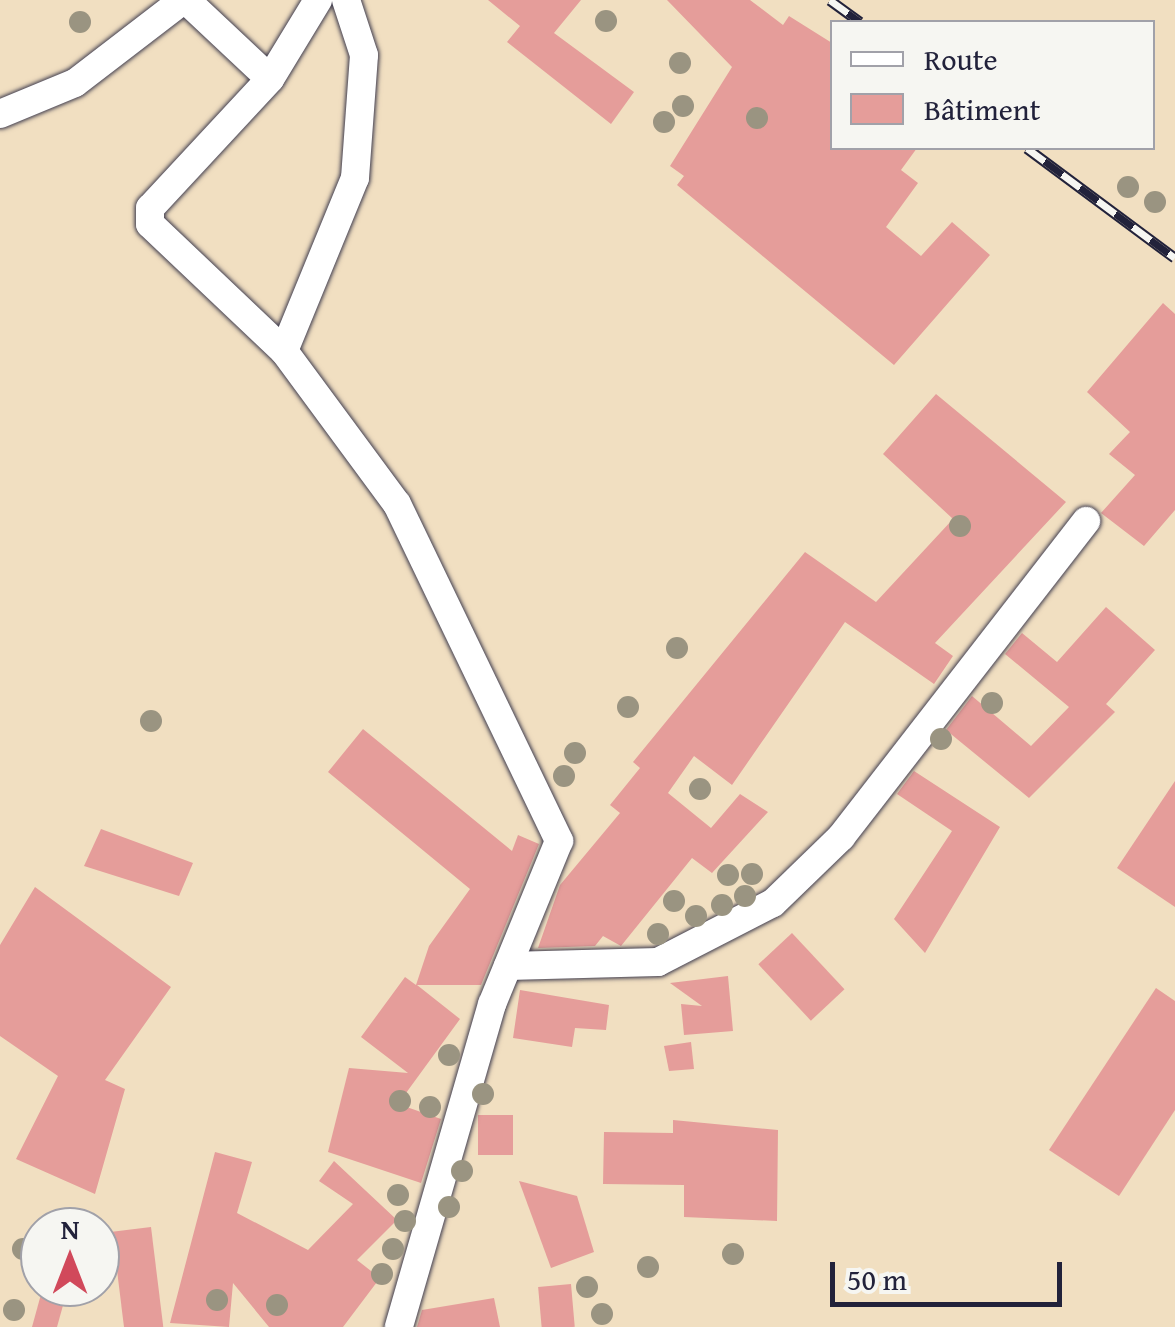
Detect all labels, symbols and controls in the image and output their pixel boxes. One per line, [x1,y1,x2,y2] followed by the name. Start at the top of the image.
[830,20,1155,150] legend
[924,37,997,81] text: Route
[924,87,1040,131] text: Bâtiment
[20,1207,120,1307] north arrow
[61,1208,79,1249] text: N
[835,1242,1068,1304] scale bar
[847,1257,907,1301] text: 50 m

